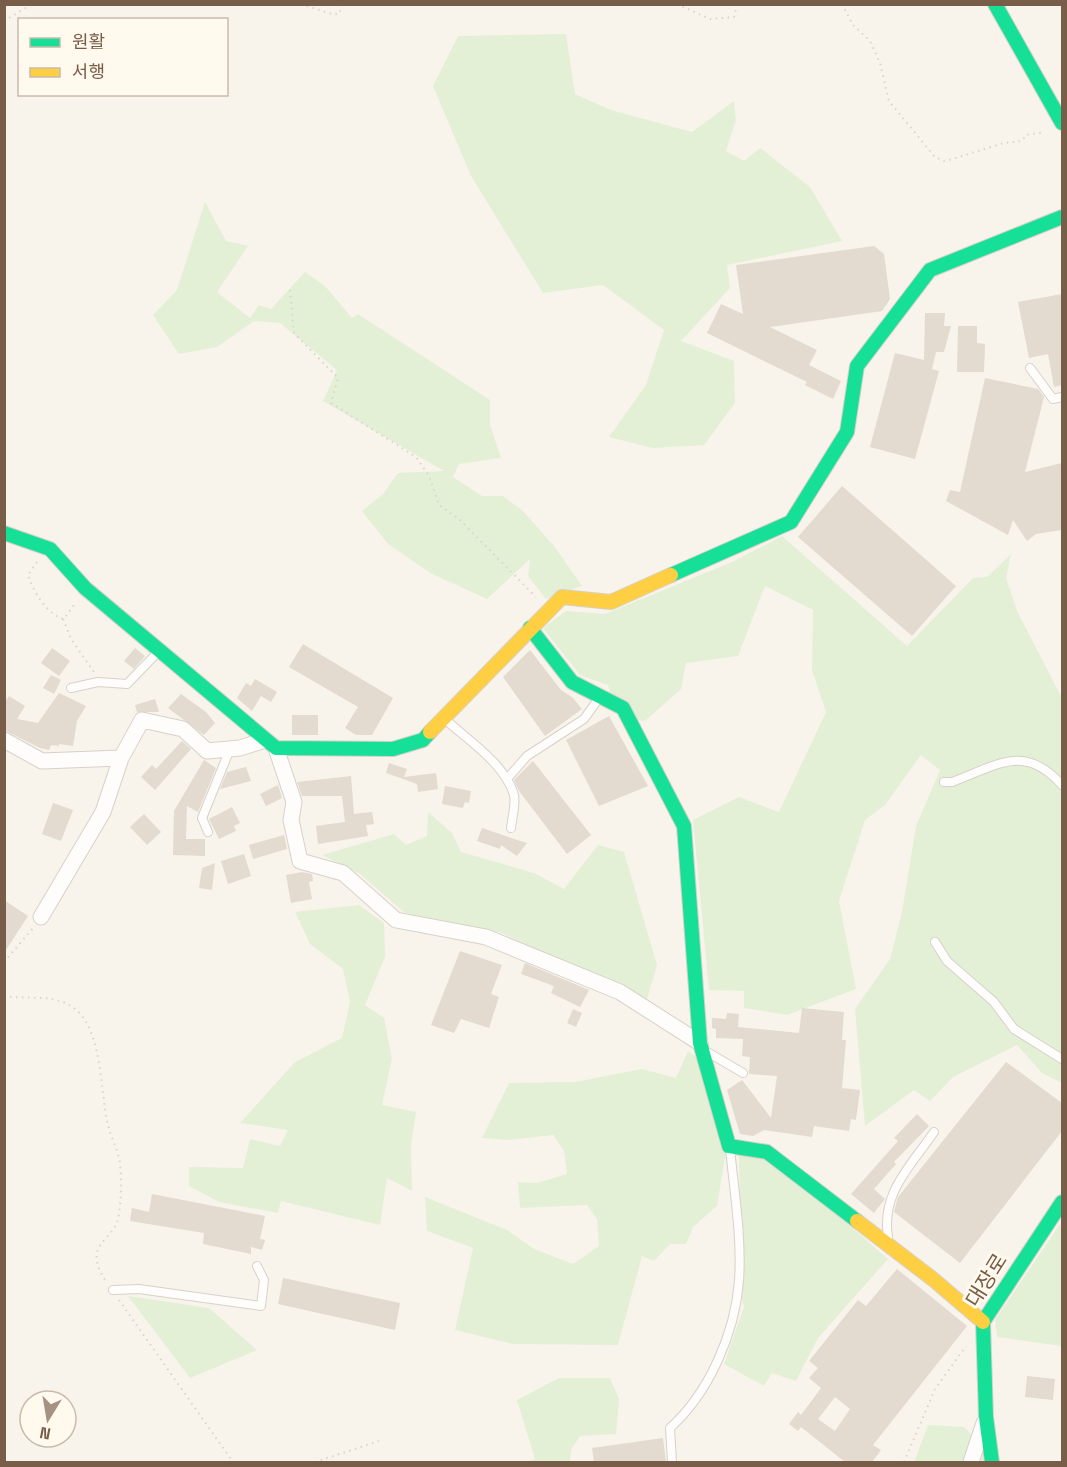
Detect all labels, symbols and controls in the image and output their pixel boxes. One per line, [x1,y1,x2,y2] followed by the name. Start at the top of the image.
[18,18,228,96] legend
[72,30,105,53] text: 원활
[72,60,105,83] text: 서행
[959,1248,1013,1312] street label: 대장로
[18,1389,78,1449] north arrow
[38,1422,53,1445] text: N

